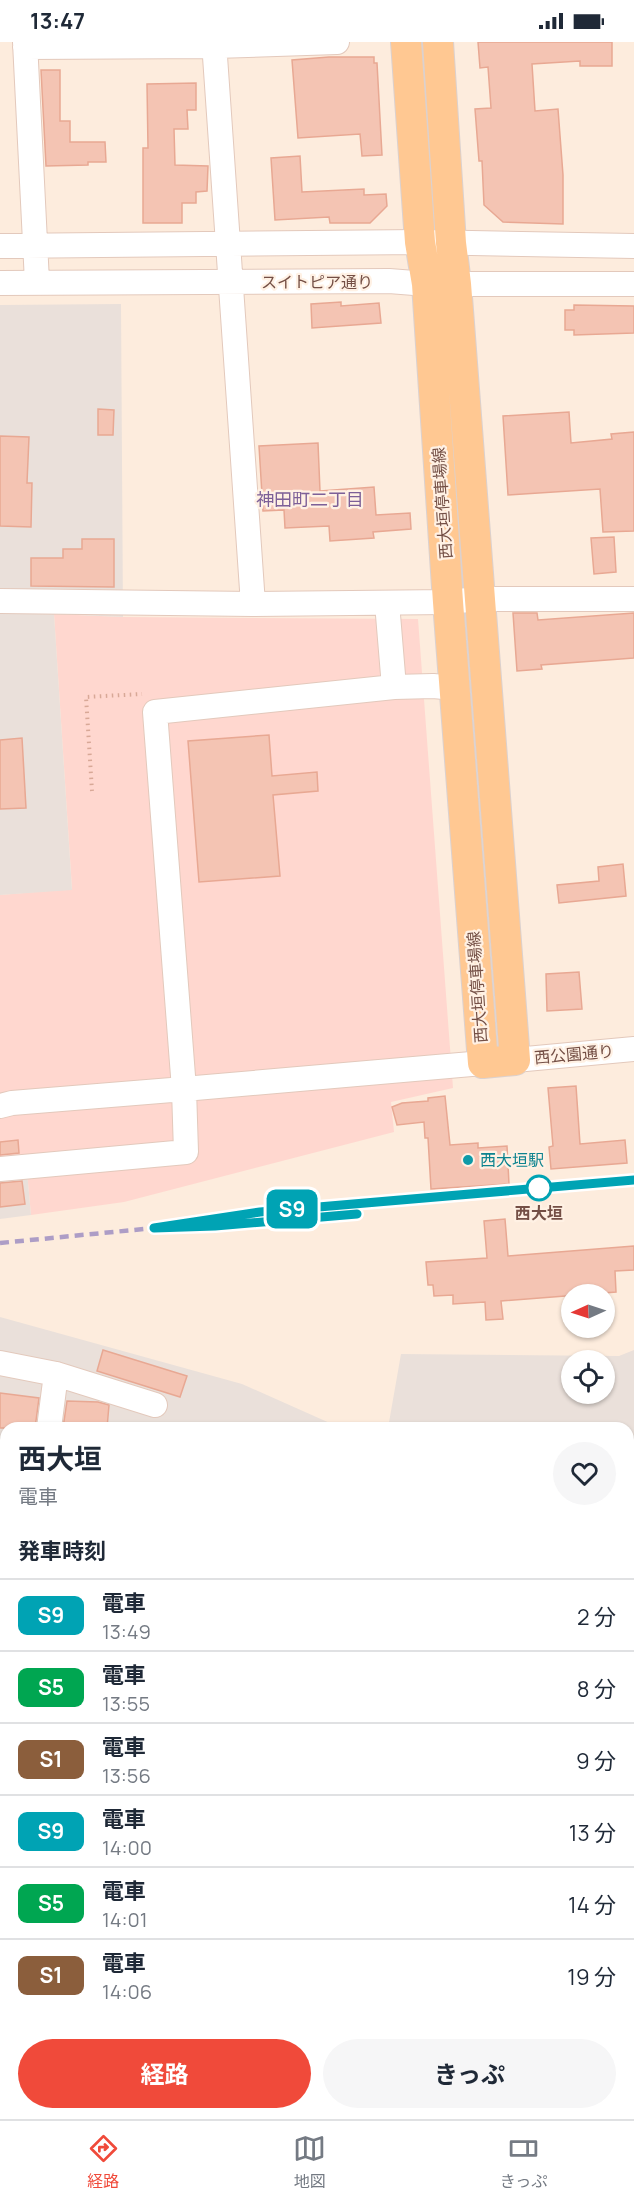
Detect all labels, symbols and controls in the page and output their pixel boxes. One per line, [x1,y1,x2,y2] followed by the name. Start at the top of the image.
[30,6,85,36] text: 13:47
[261,271,373,293] street label: スイトピア通り
[427,446,457,560] street label: 西大垣停車場線
[256,487,364,511] district label: 神田町二丁目
[462,930,492,1044] street label: 西大垣停車場線
[533,1040,615,1068] street label: 西公園通り
[480,1149,544,1171] place label: 西大垣駅
[461,1153,475,1167] marker: 西大垣駅
[526,1175,552,1201] marker: 西大垣
[265,1190,319,1228] line badge: S9
[279,1195,305,1223] text: S9
[515,1202,563,1224] place label: 西大垣
[561,1284,615,1338] north arrow
[561,1284,615,1404] map controls
[561,1350,615,1404] button: locate
[18,1439,102,1477] text: 西大垣
[553,1442,616,1505] button: heart
[18,1483,58,1510] text: 電車
[18,1536,106,1566] text: 発車時刻
[102,1588,146,1618] text: 電車
[38,1601,64,1629] text: S9
[577,1602,616,1632] text: 2 分
[102,1618,151,1645] text: 13:49
[102,1660,146,1690] text: 電車
[38,1673,64,1701] text: S5
[577,1674,616,1704] text: 8 分
[102,1690,150,1717] text: 13:55
[102,1732,146,1762] text: 電車
[39,1745,63,1773] text: S1
[576,1746,616,1776] text: 9 分
[102,1762,151,1789] text: 13:56
[102,1804,146,1834] text: 電車
[38,1817,64,1845] text: S9
[569,1818,616,1848] text: 13 分
[102,1834,152,1861] text: 14:00
[102,1876,146,1906] text: 電車
[38,1889,64,1917] text: S5
[568,1890,616,1920] text: 14 分
[102,1906,148,1933] text: 14:01
[102,1948,146,1978] text: 電車
[39,1961,63,1989] text: S1
[567,1962,616,1992] text: 19 分
[102,1978,152,2005] text: 14:06
[18,2039,311,2108] button: 経路
[323,2039,616,2108] button: きっぷ
[87,2132,120,2192] tab: 経路
[293,2132,326,2192] tab: 地図
[500,2132,547,2192] tab: きっぷ

